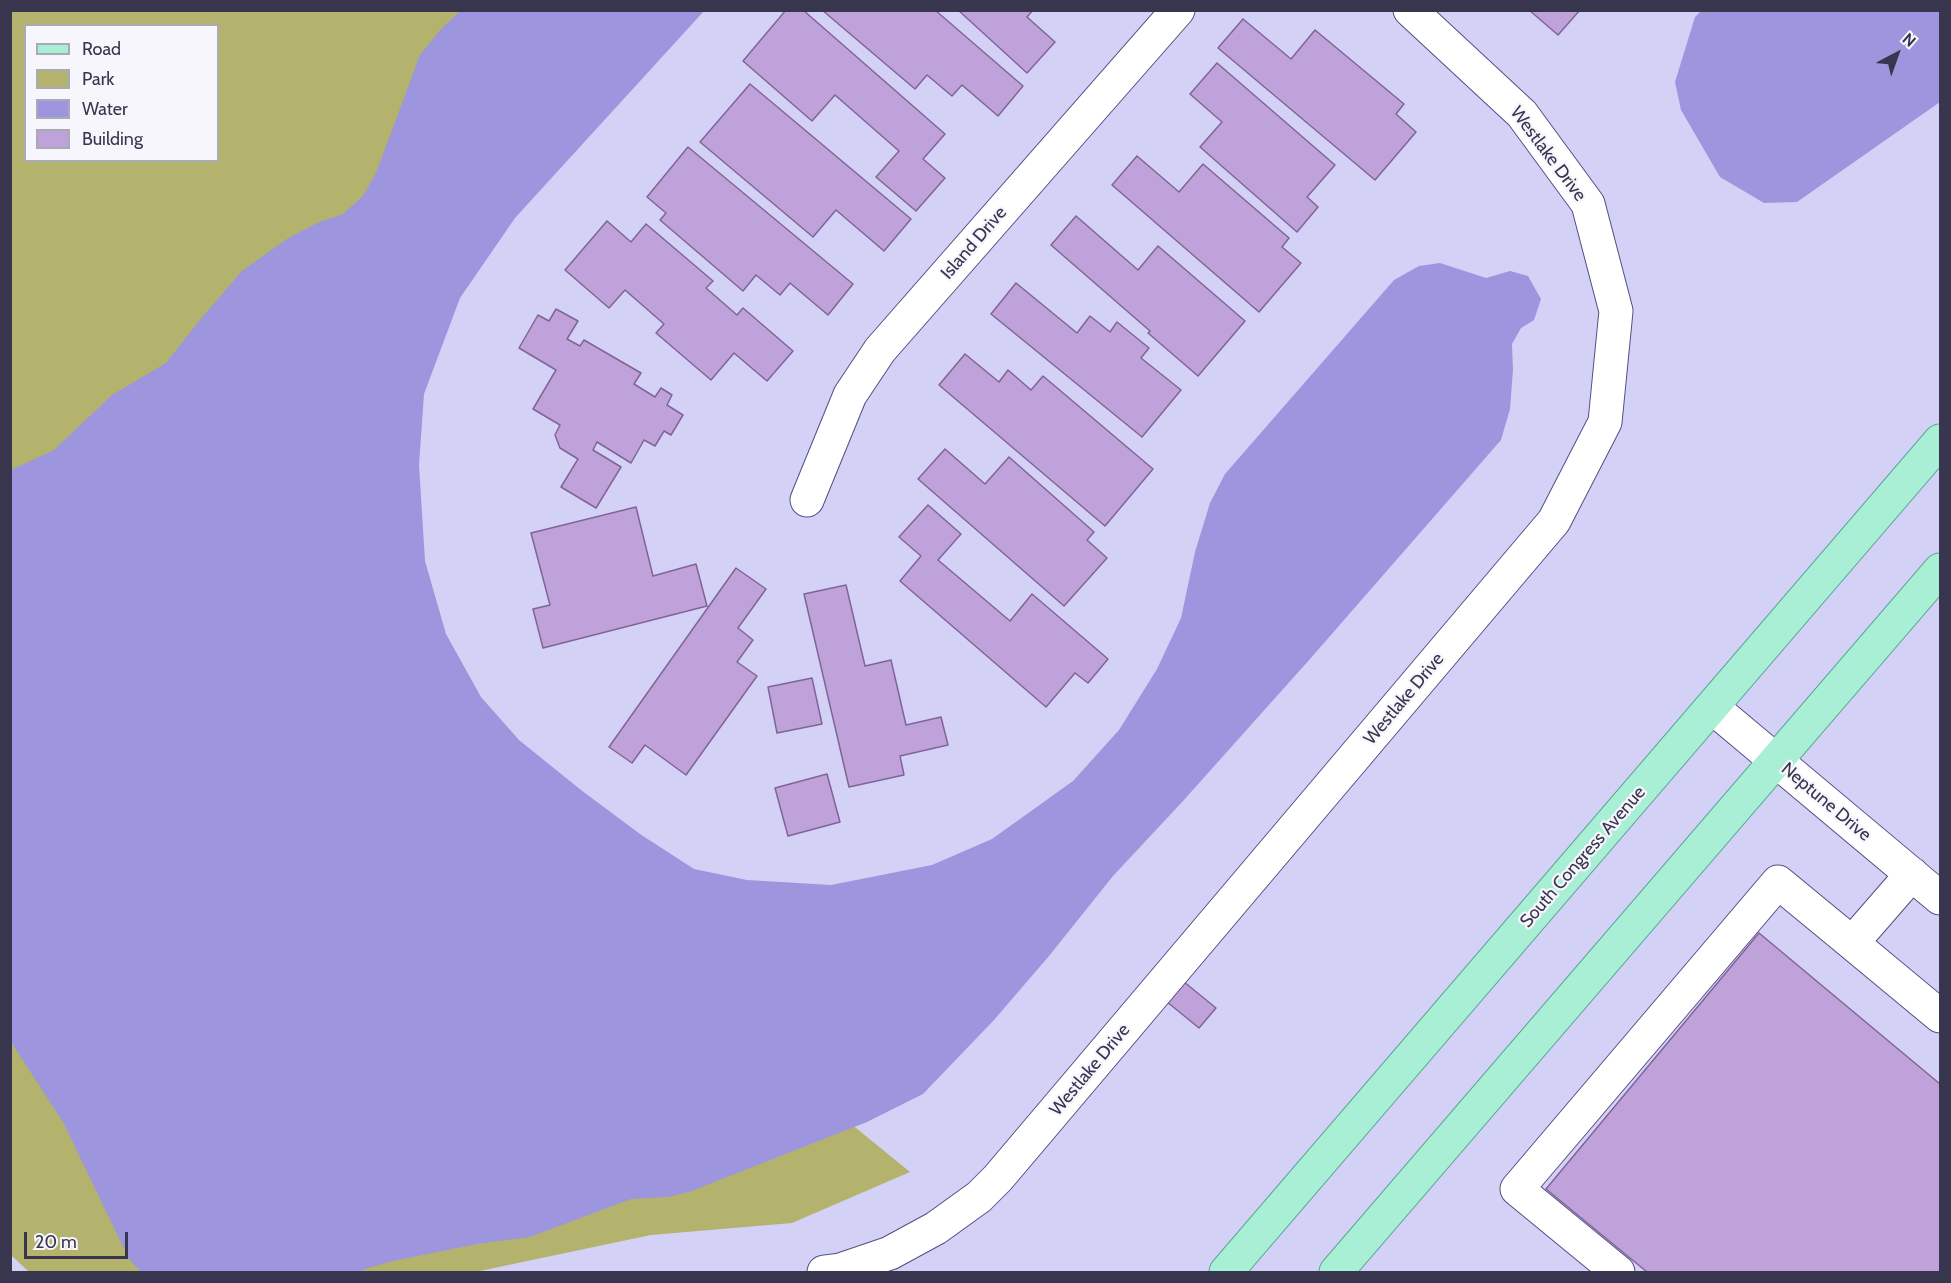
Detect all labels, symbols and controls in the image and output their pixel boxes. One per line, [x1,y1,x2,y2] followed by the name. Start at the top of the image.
[24,24,219,162] legend
[1867,24,1927,84] north arrow
[1899,29,1920,51] text: N
[82,38,121,60] text: Road
[82,68,114,90] text: Park
[82,98,128,120] text: Water
[1505,102,1591,206] street label: Westlake Drive
[82,128,143,150] text: Building
[937,202,1011,284] street label: Island Drive
[1359,649,1449,749] street label: Westlake Drive
[1777,758,1875,846] street label: Neptune Drive
[1516,782,1650,932] street label: South Congress Avenue
[1045,1020,1135,1120] street label: Westlake Drive
[27,1220,130,1258] scale bar
[35,1231,77,1253] text: 20 m

